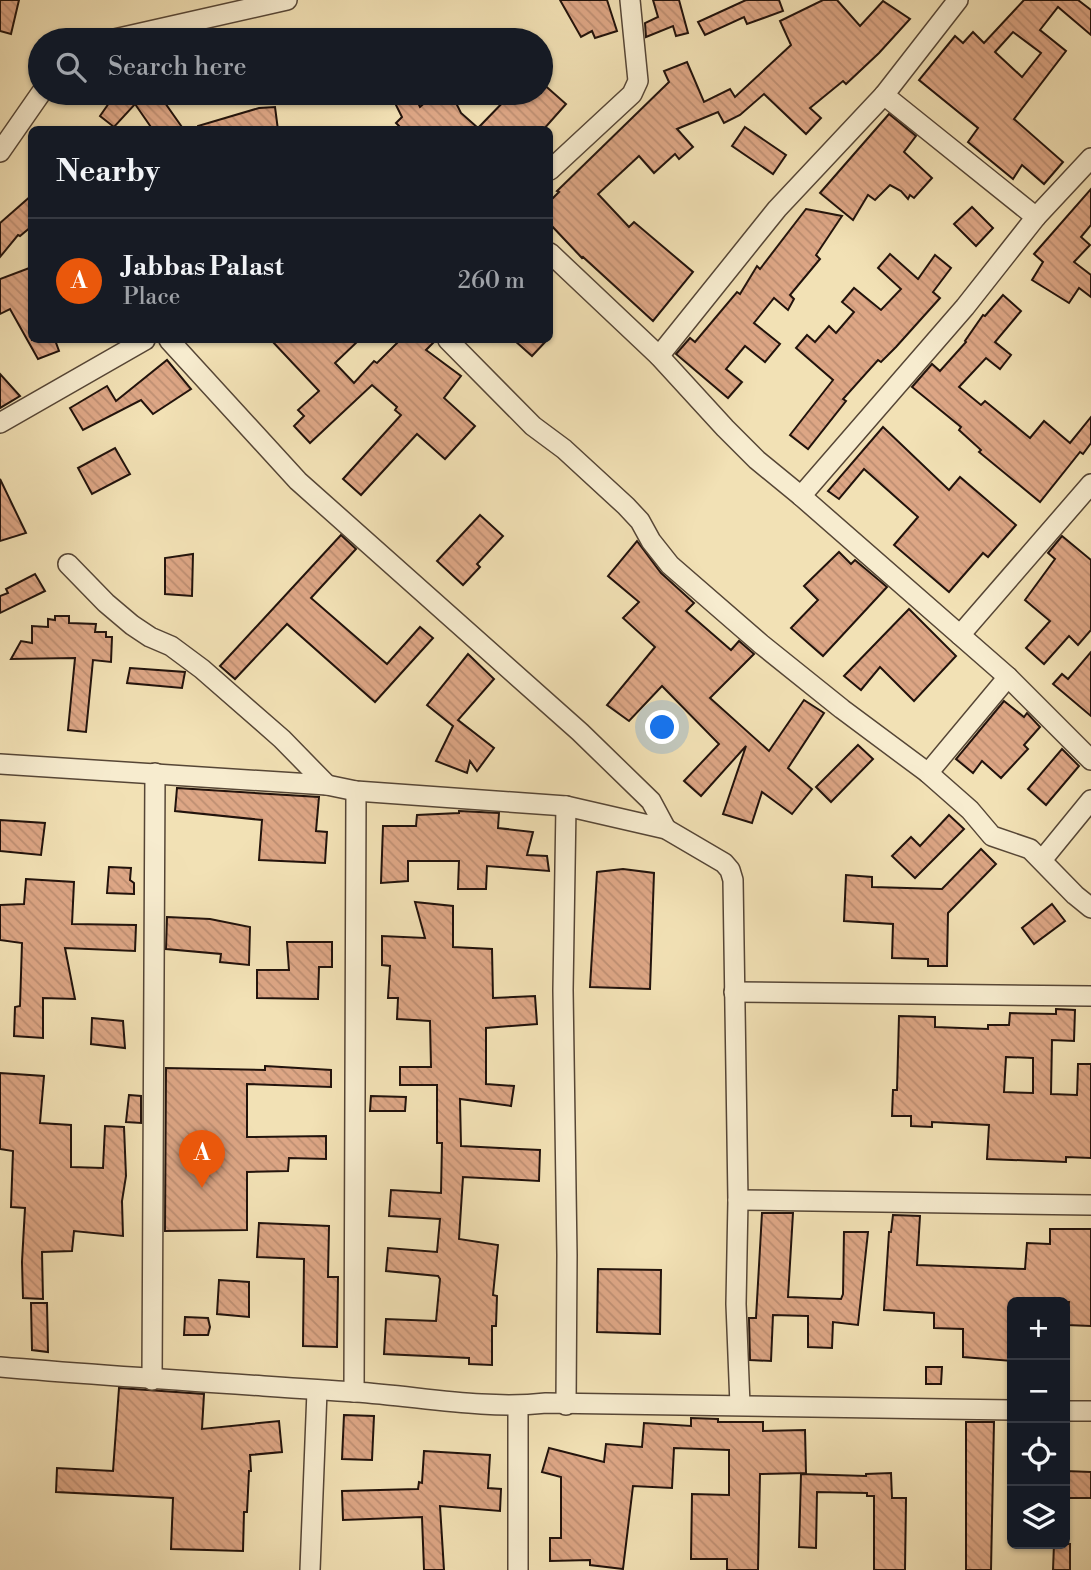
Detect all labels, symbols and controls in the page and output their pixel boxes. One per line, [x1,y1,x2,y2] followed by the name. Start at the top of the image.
[28,28,553,105] search box
[52,48,90,86] icon: search
[108,51,247,83] text: Search here
[56,153,160,191] text: Nearby
[123,251,284,283] text: Jabbas Palast
[71,267,87,295] text: A
[458,267,525,295] text: 260 m
[123,283,180,311] text: Place
[645,710,679,744] your location
[179,1130,225,1188] pin: A
[1007,1297,1070,1549] map controls
[1007,1297,1070,1360] button: +
[1007,1360,1070,1423] button: −
[1007,1423,1070,1486] button: locate
[1007,1486,1070,1549] button: layers

